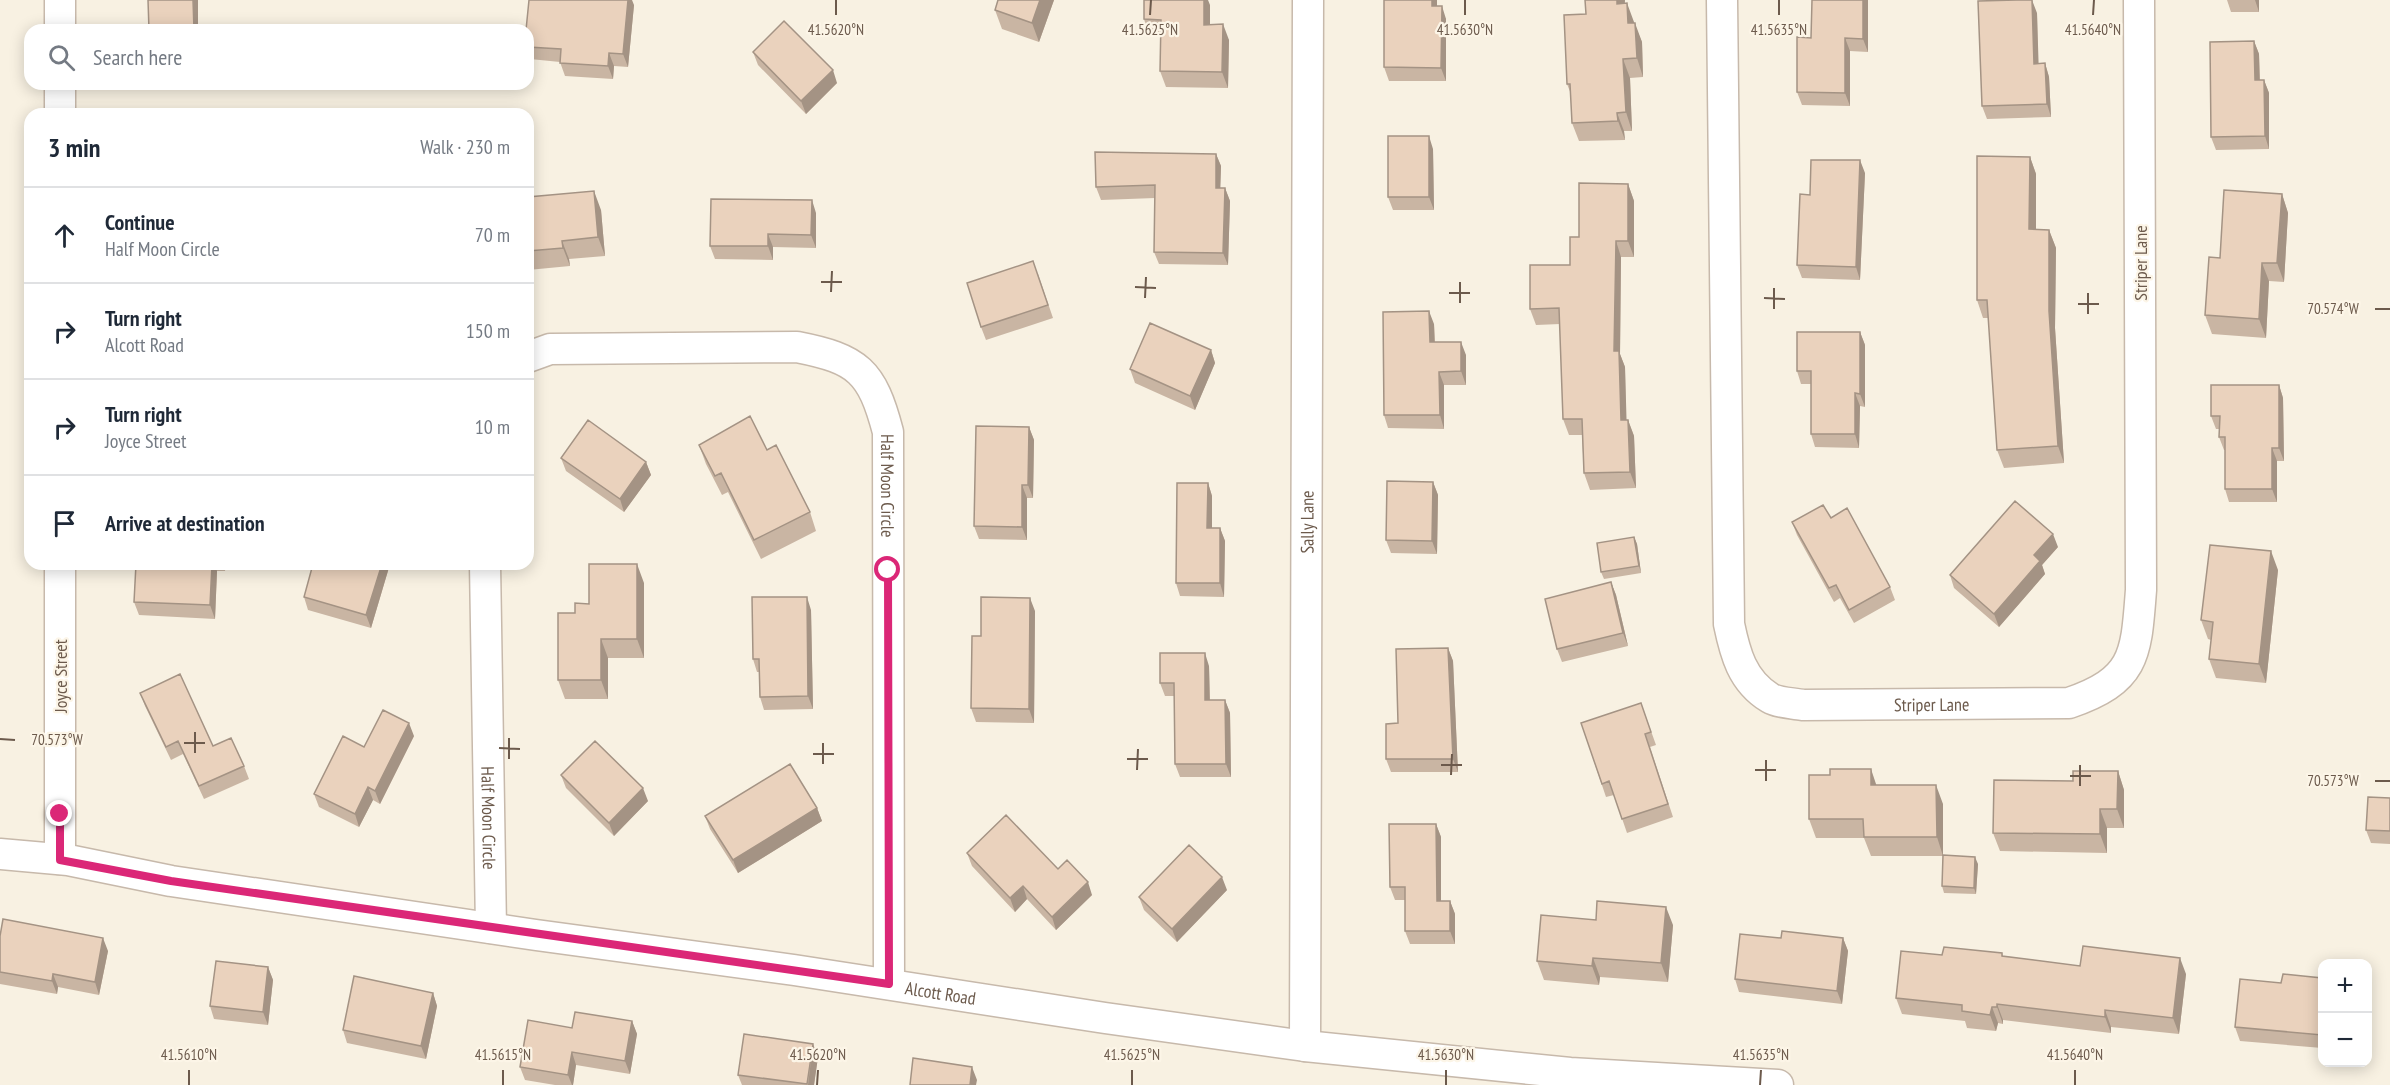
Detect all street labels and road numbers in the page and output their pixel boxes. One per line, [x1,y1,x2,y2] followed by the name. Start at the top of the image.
[2129,225,2152,301] street label: Striper Lane
[877,434,900,538] street label: Half Moon Circle
[1295,490,1318,554] street label: Sally Lane
[49,639,72,714] street label: Joyce Street
[1894,692,1969,716] street label: Striper Lane
[477,766,502,870] street label: Half Moon Circle
[904,976,977,1009] street label: Alcott Road

